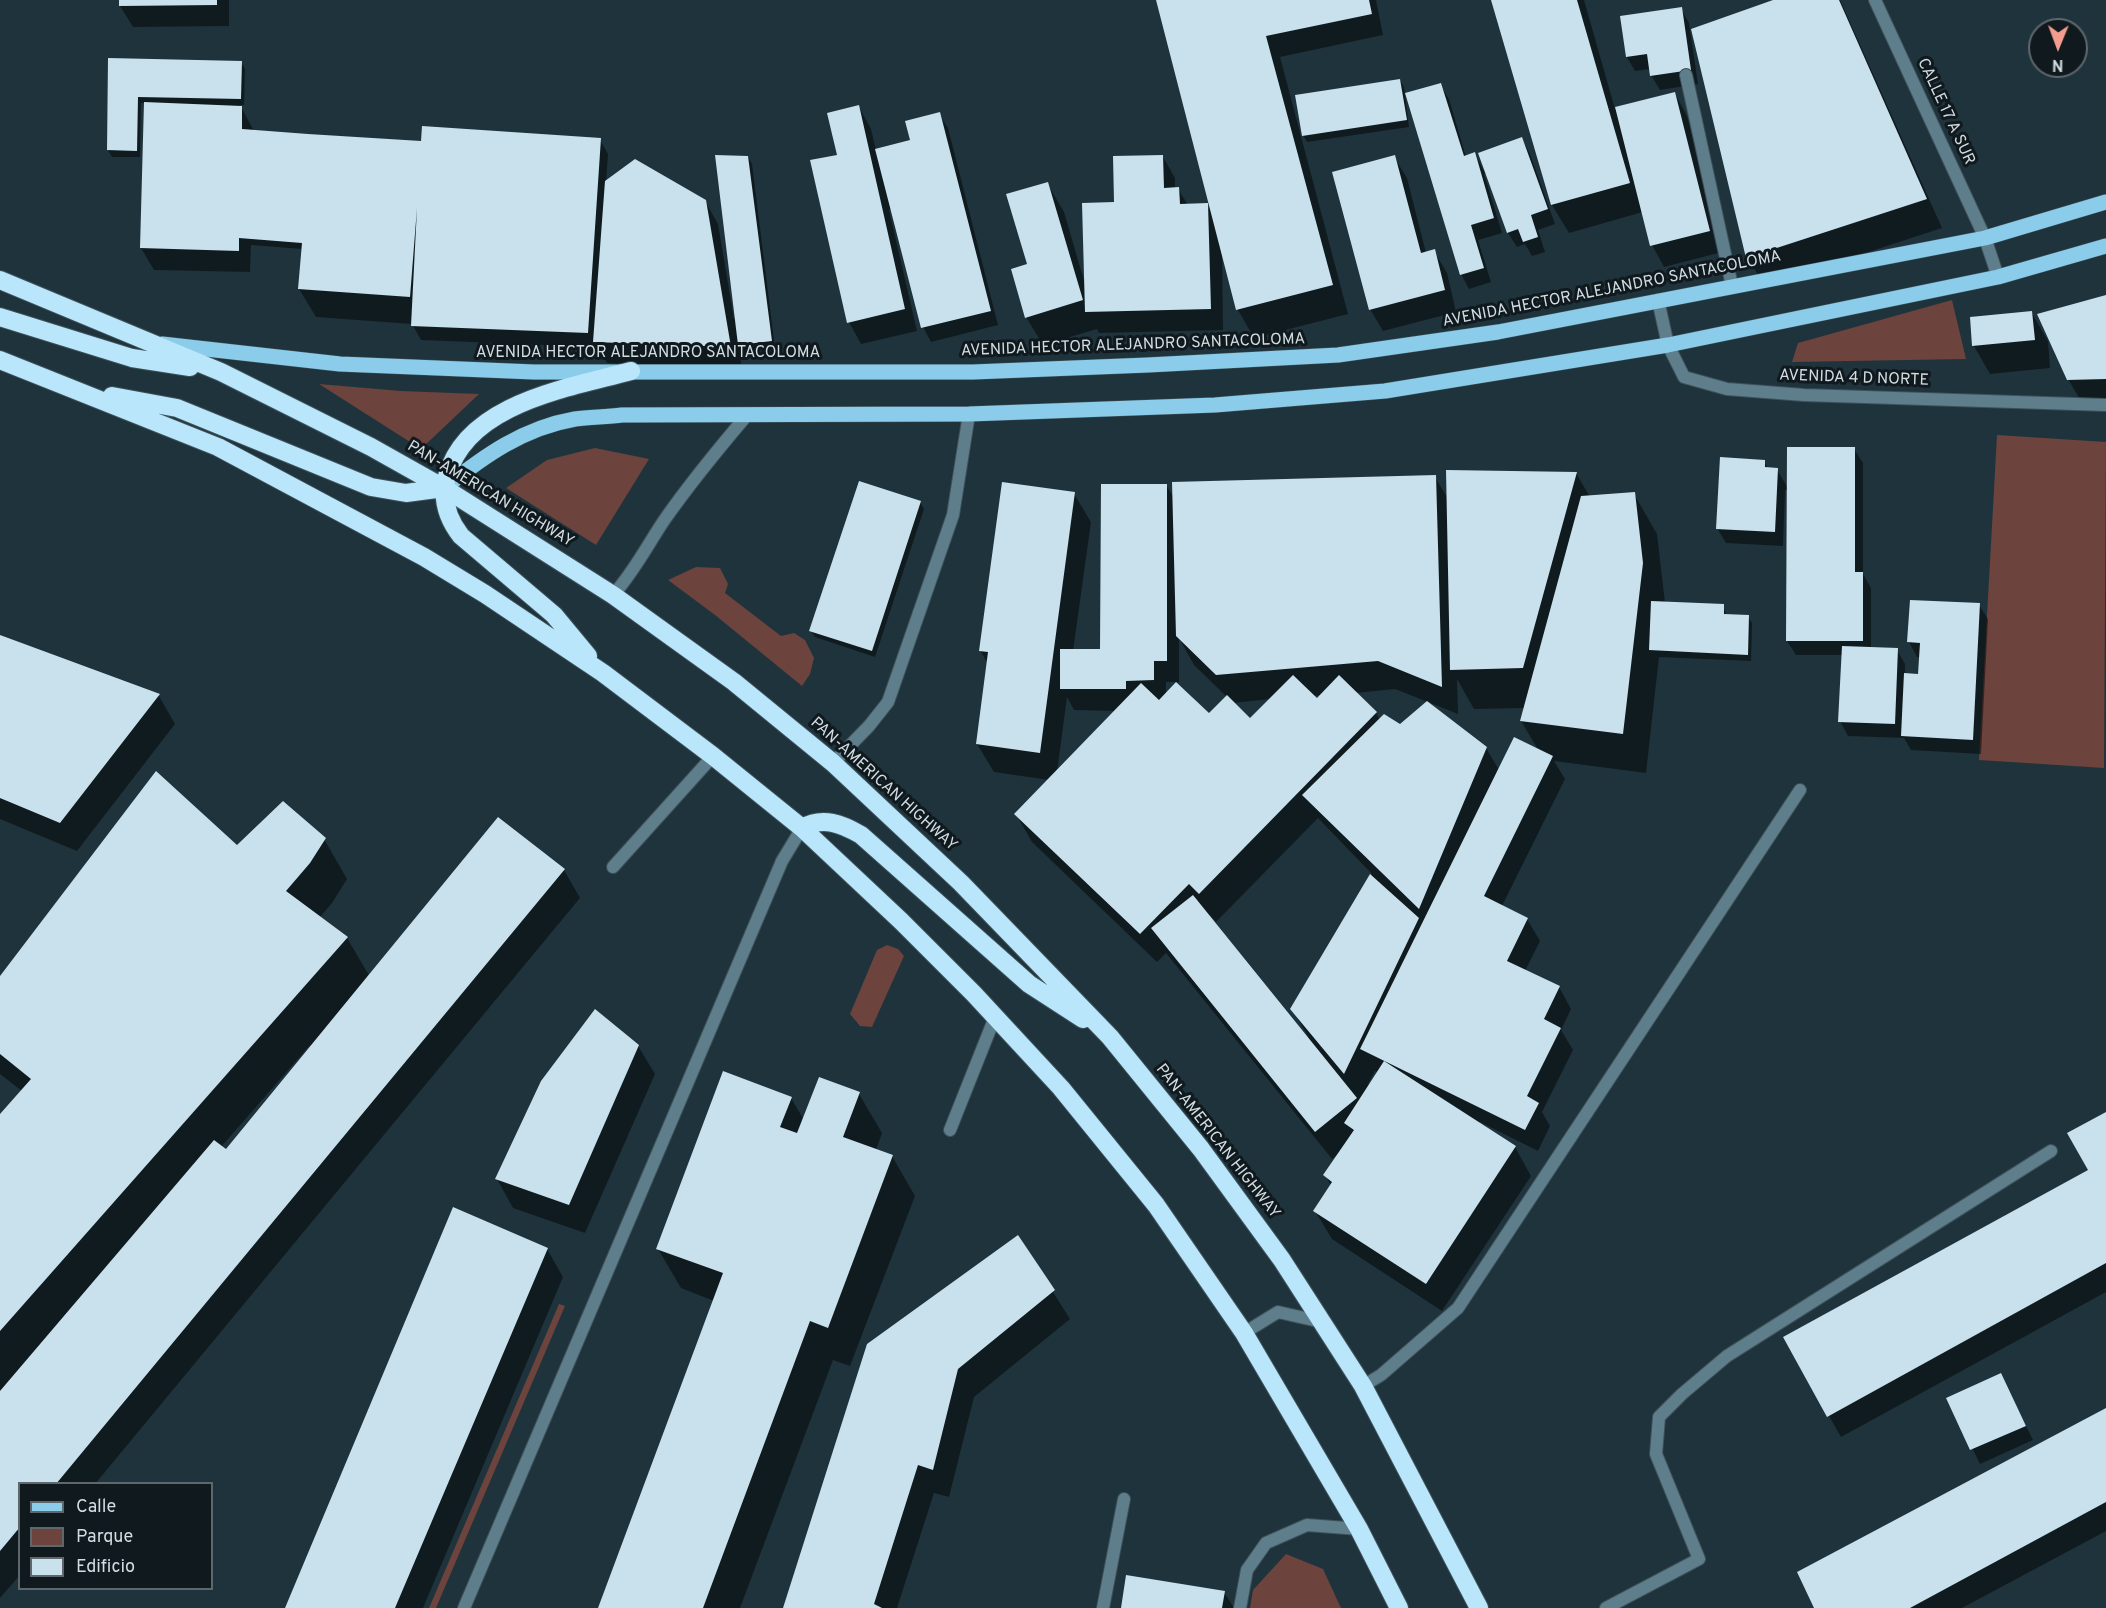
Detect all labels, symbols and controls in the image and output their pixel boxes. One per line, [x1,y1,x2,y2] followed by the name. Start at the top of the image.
[2028,18,2088,78] north arrow
[2052,54,2064,74] text: N
[1912,56,1978,168] street label: CALLE 17 A SUR
[1441,248,1783,332] street label: AVENIDA HECTOR ALEJANDRO SANTACOLOMA
[960,330,1306,362] street label: AVENIDA HECTOR ALEJANDRO SANTACOLOMA
[476,344,820,364] street label: AVENIDA HECTOR ALEJANDRO SANTACOLOMA
[1779,367,1929,391] street label: AVENIDA 4 D NORTE
[403,438,577,552] street label: PAN-AMERICAN HIGHWAY
[806,714,960,856] street label: PAN-AMERICAN HIGHWAY
[1151,1061,1283,1223] street label: PAN-AMERICAN HIGHWAY
[18,1482,213,1590] legend
[76,1496,116,1519] text: Calle
[76,1526,133,1549] text: Parque
[76,1556,135,1579] text: Edificio

